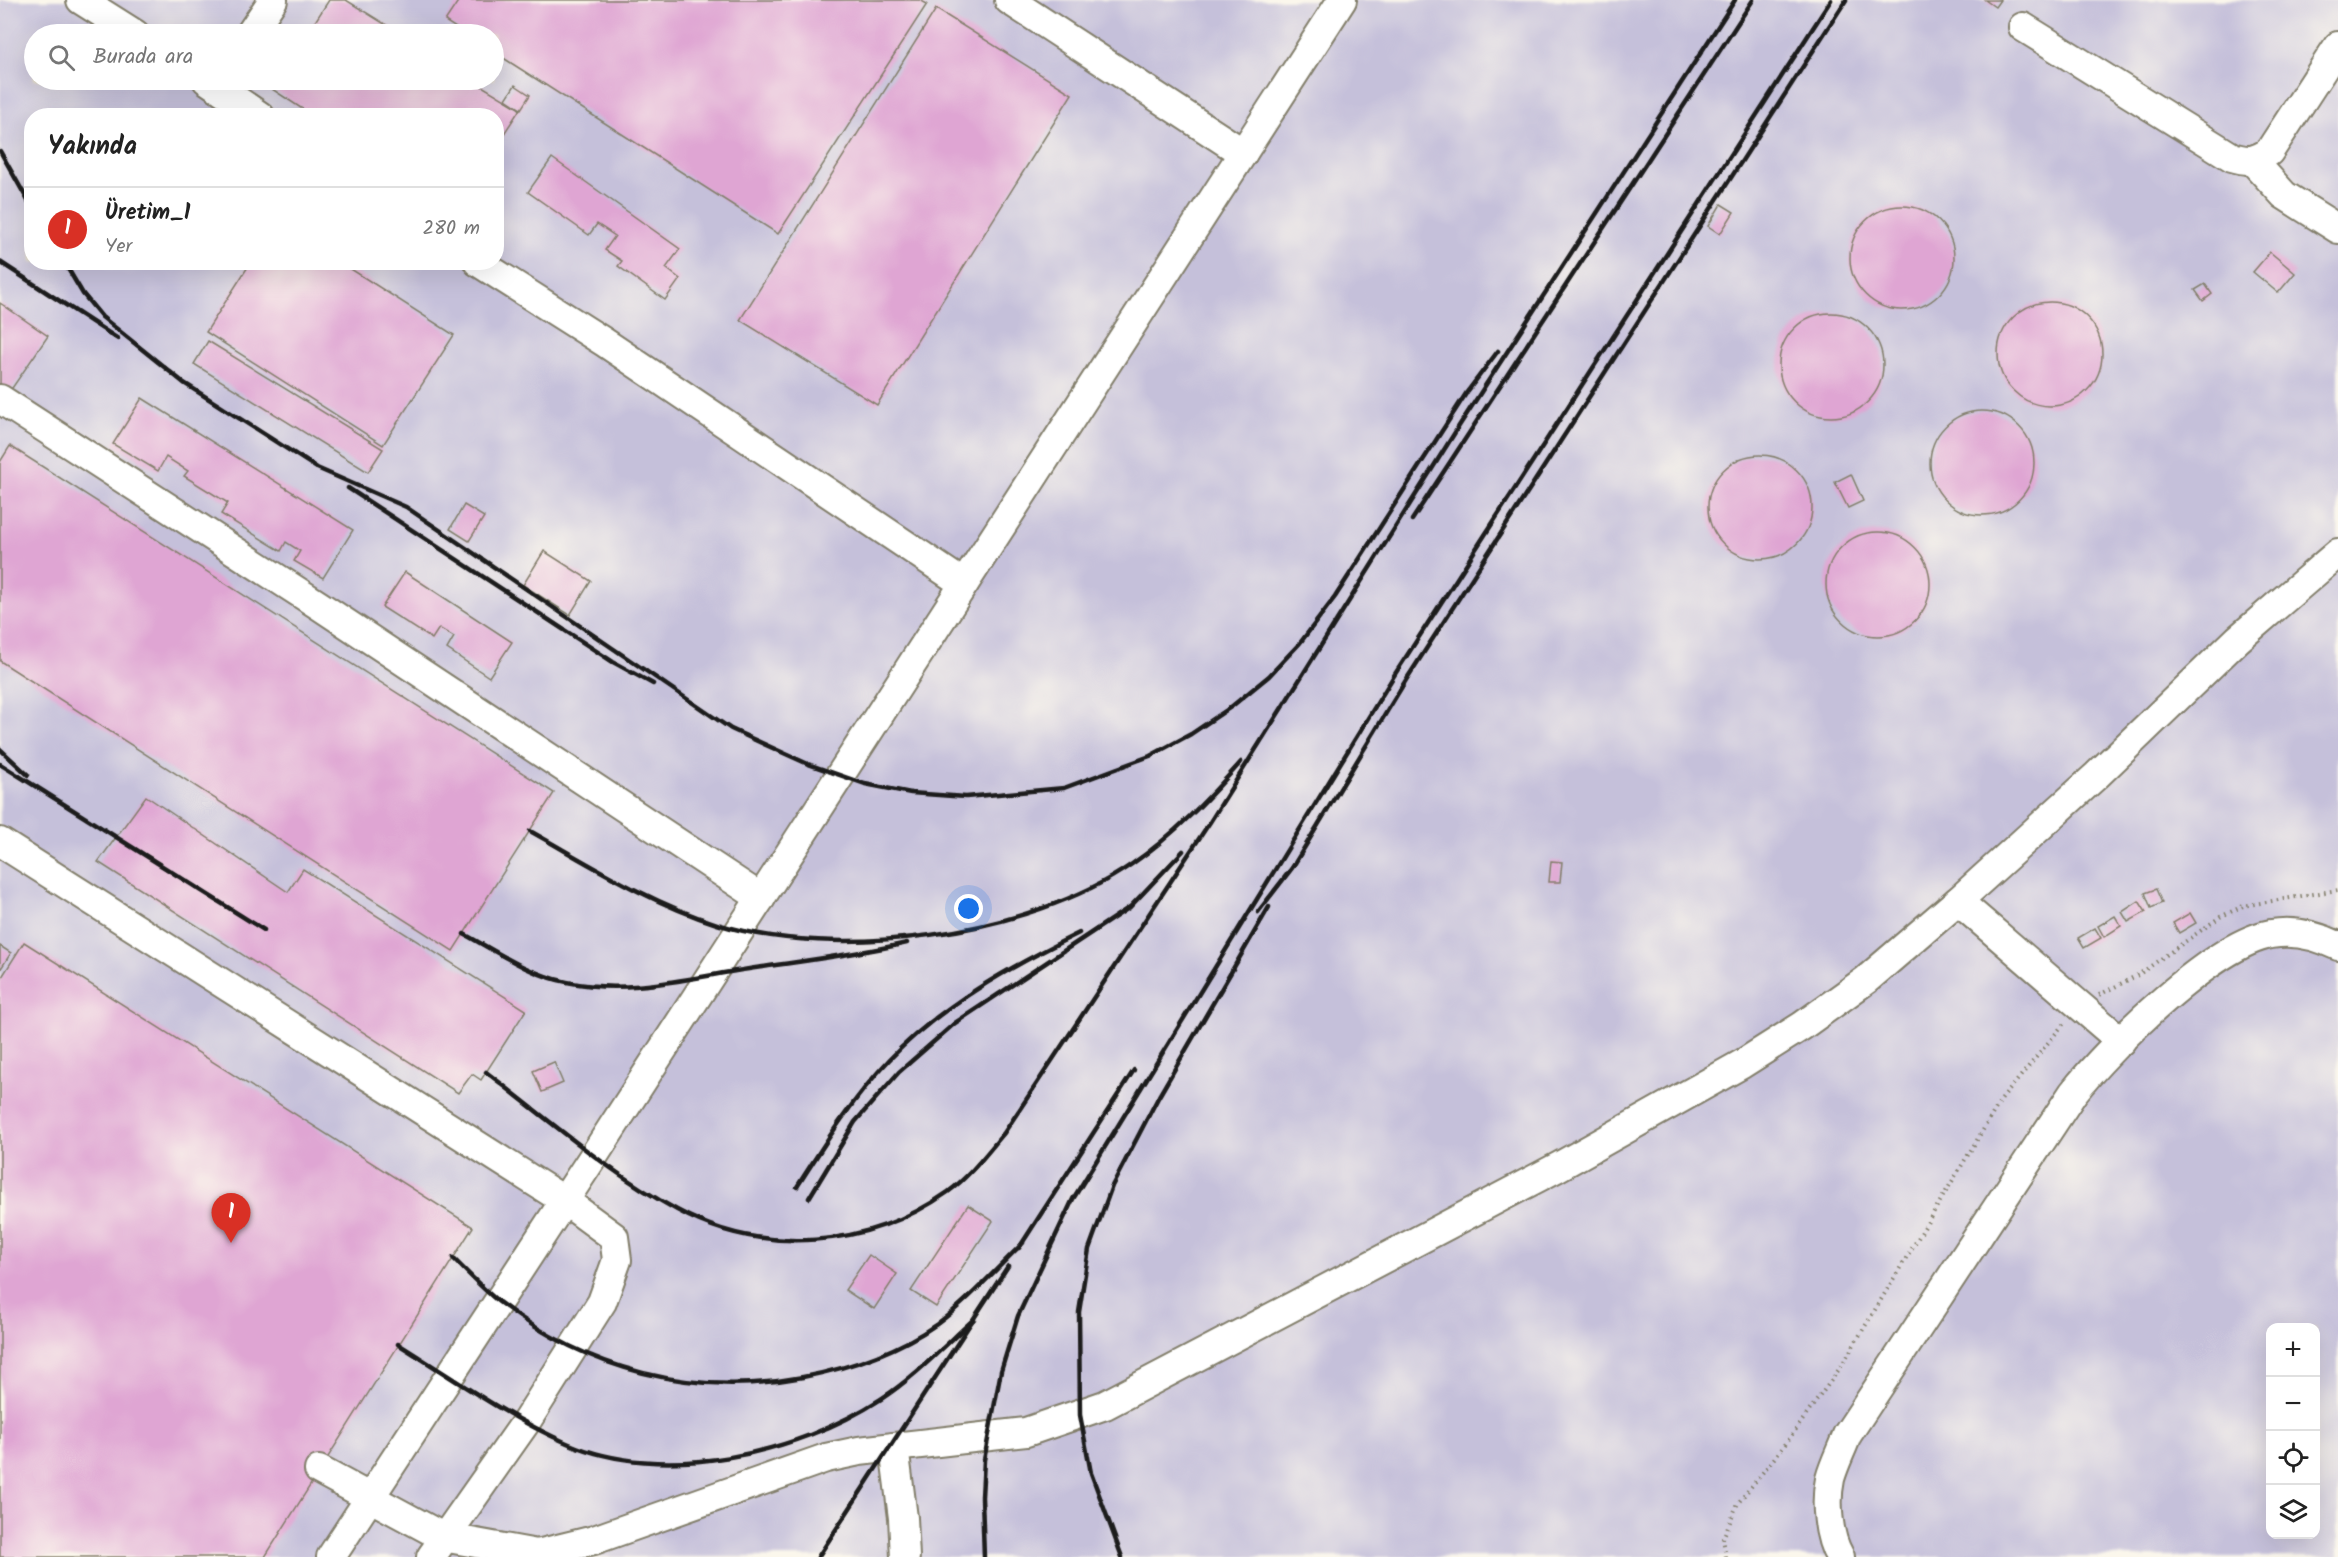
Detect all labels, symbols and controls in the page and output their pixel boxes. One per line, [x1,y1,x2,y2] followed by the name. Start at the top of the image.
[24,24,504,90] search box
[93,40,193,75] text: Burada ara
[45,41,78,74] icon: search
[48,126,137,168] text: Yakında
[105,196,190,231] text: Üretim_1
[64,213,71,245] text: 1
[422,213,480,245] text: 280 m
[105,231,132,263] text: Yer
[954,894,983,923] your location
[212,1194,250,1243] pin: 1
[2266,1323,2320,1539] map controls
[2266,1323,2320,1377] button: +
[2266,1377,2320,1431] button: −
[2266,1431,2320,1485] button: locate
[2266,1485,2320,1539] button: layers

